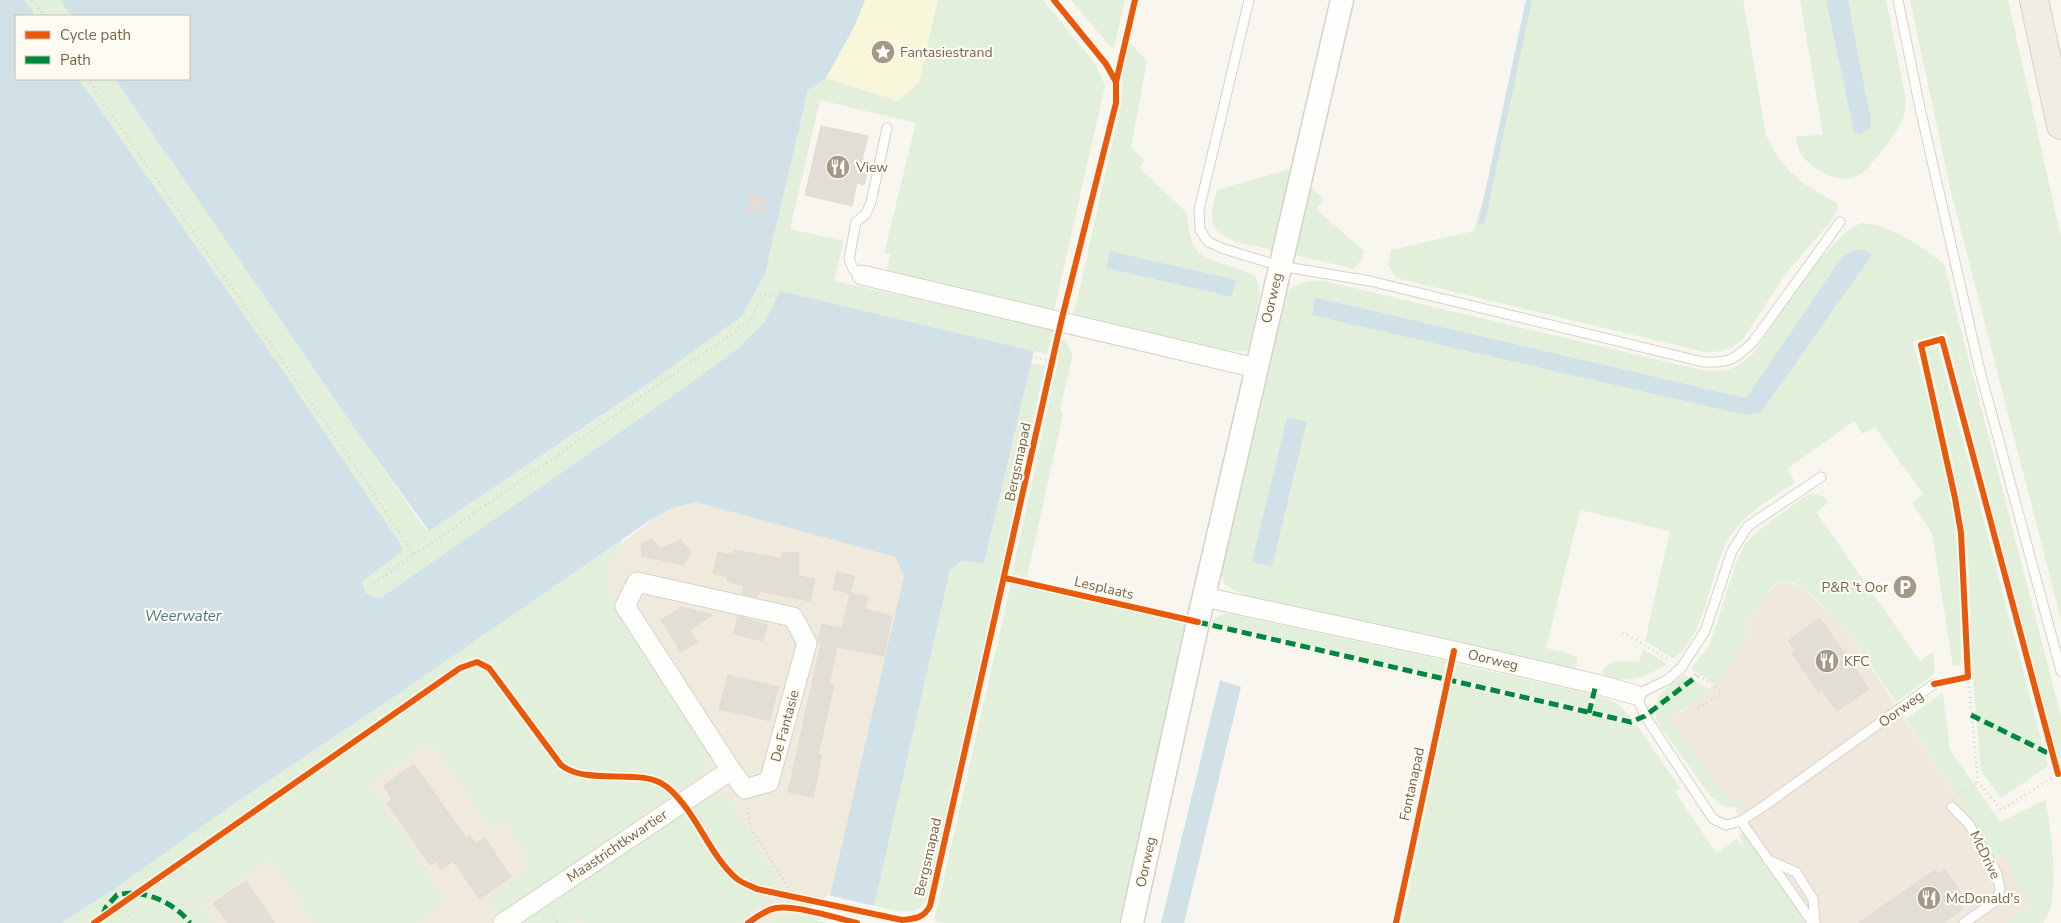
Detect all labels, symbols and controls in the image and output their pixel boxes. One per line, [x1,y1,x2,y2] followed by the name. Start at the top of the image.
[15,15,190,80] legend
[60,25,131,45] text: Cycle path
[870,39,896,65] place icon: Fantasiestrand
[900,43,993,62] place label: Fantasiestrand
[60,50,91,70] text: Path
[825,154,851,180] restaurant icon: View
[855,158,888,177] place label: View
[1257,271,1287,325] street label: Oorweg
[1000,421,1036,503] street label: Bergsmapad
[1072,572,1136,604] street label: Lesplaats
[1892,574,1918,600] parking icon: P&R 't Oor
[1822,578,1888,597] place label: P&R 't Oor
[145,606,222,626] water label: Weerwater
[1466,645,1520,675] street label: Oorweg
[1814,648,1840,674] restaurant icon: KFC
[1844,652,1870,671] place label: KFC
[1875,686,1927,732] street label: Oorweg
[766,688,804,764] street label: De Fantasie
[1395,746,1429,822] street label: Fontanapad
[563,805,671,887] street label: Maastrichtkwartier
[910,816,946,898] street label: Bergsmapad
[1965,828,2005,882] street label: McDrive
[1131,835,1161,889] street label: Oorweg
[1916,885,1942,911] restaurant icon: McDonald's
[1946,889,2020,908] place label: McDonald's

